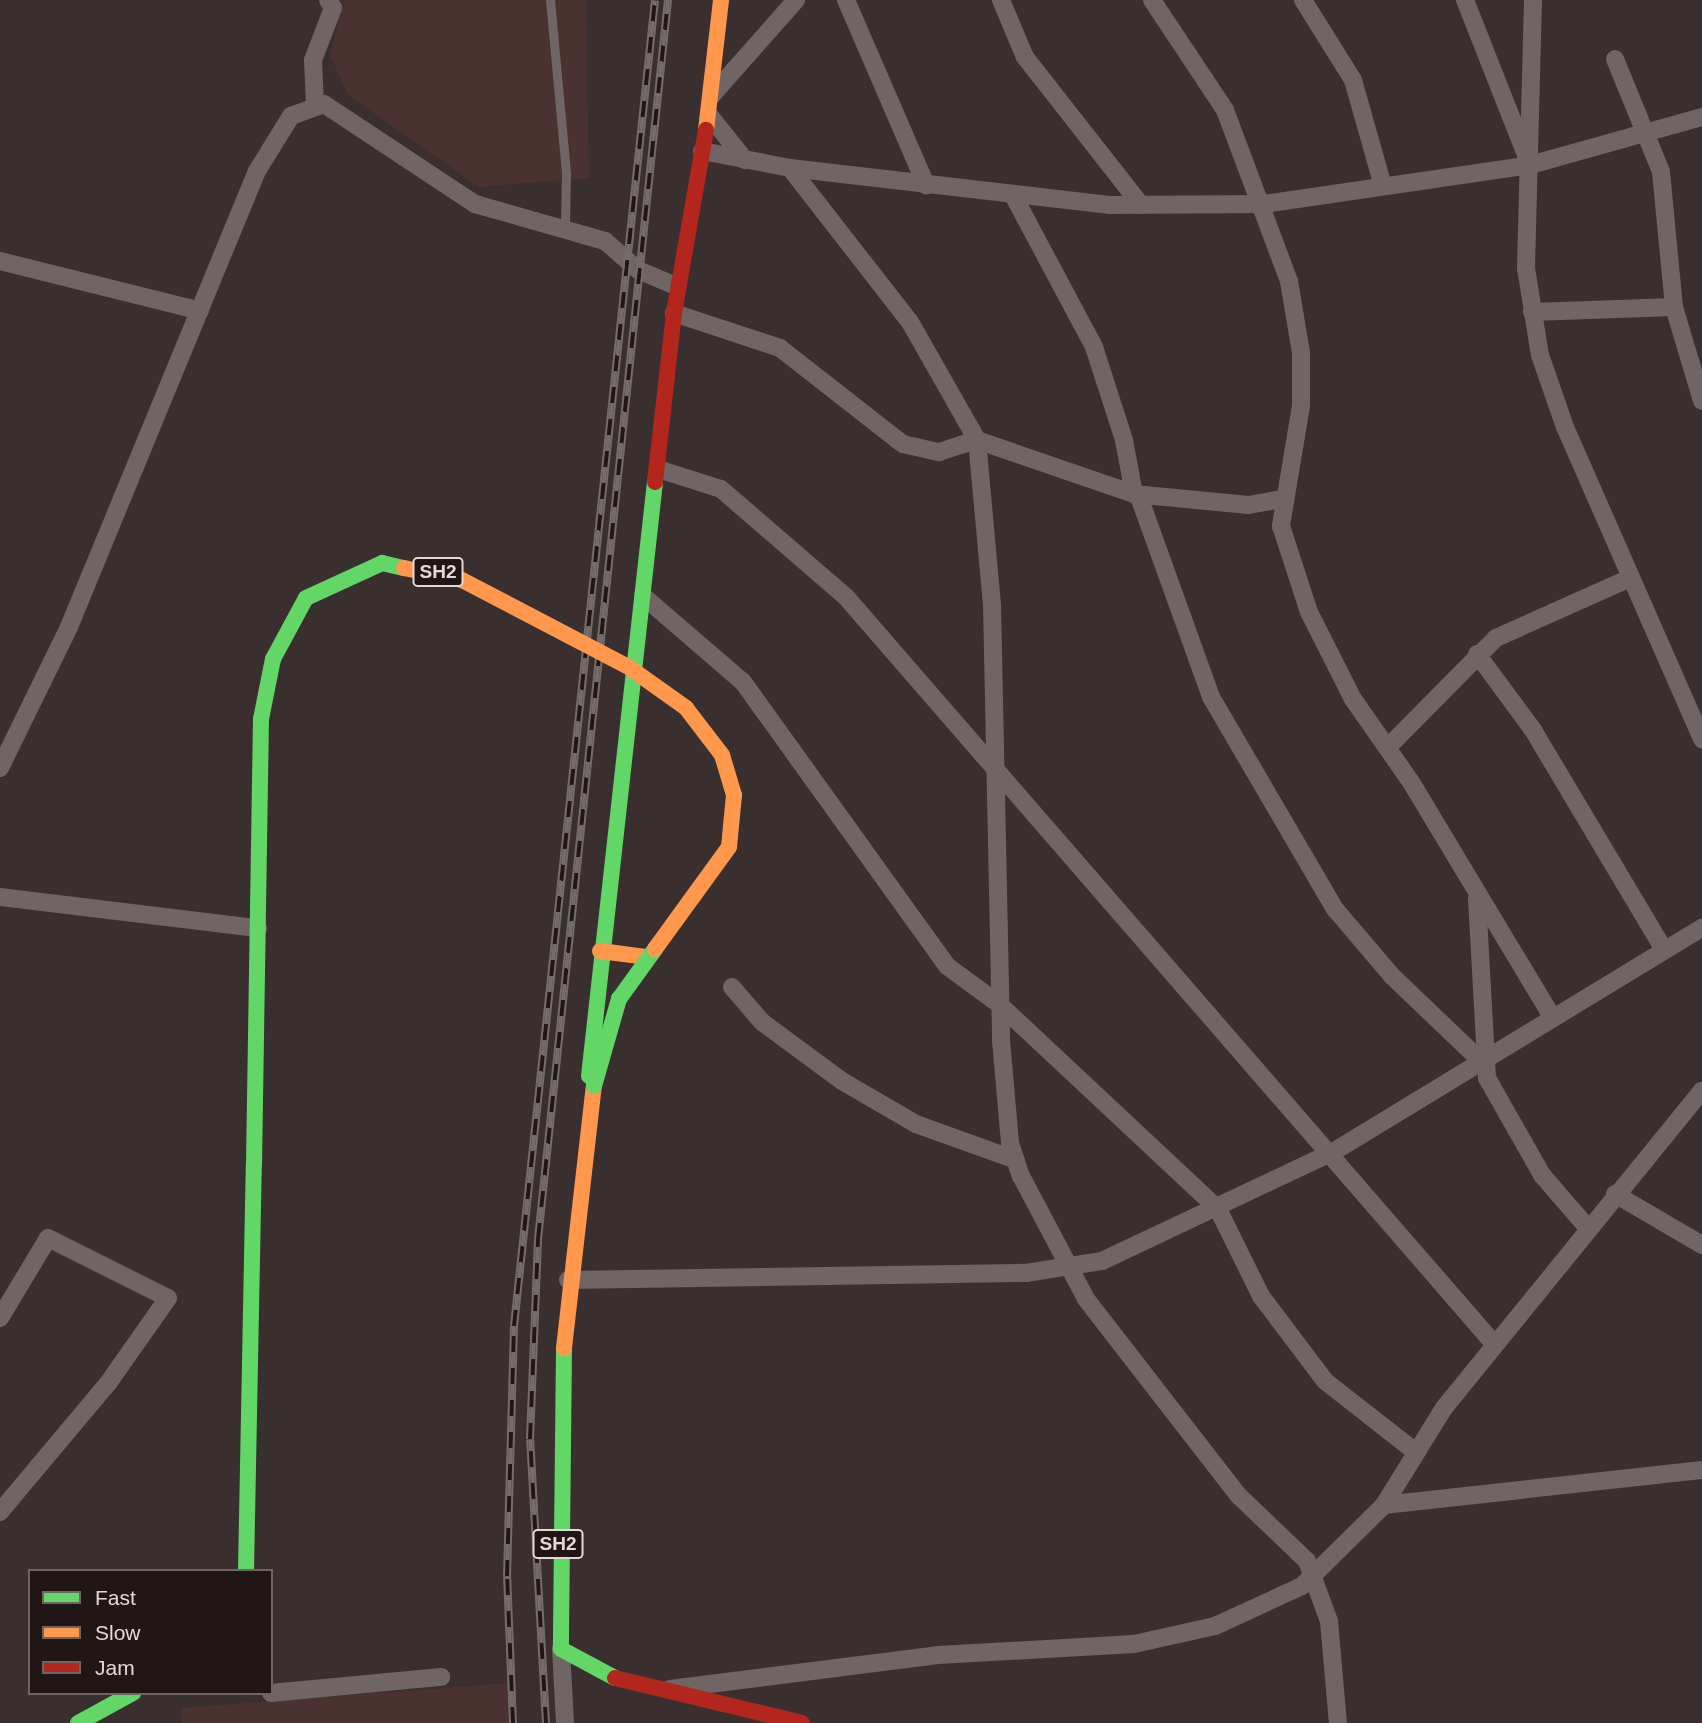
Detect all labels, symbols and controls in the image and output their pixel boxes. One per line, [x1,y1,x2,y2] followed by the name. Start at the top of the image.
[412,556,464,587] road number: SH2
[532,1528,584,1560] road number: SH2
[28,1569,273,1695] legend
[95,1586,136,1609] text: Fast
[95,1621,141,1644] text: Slow
[95,1656,135,1679] text: Jam

